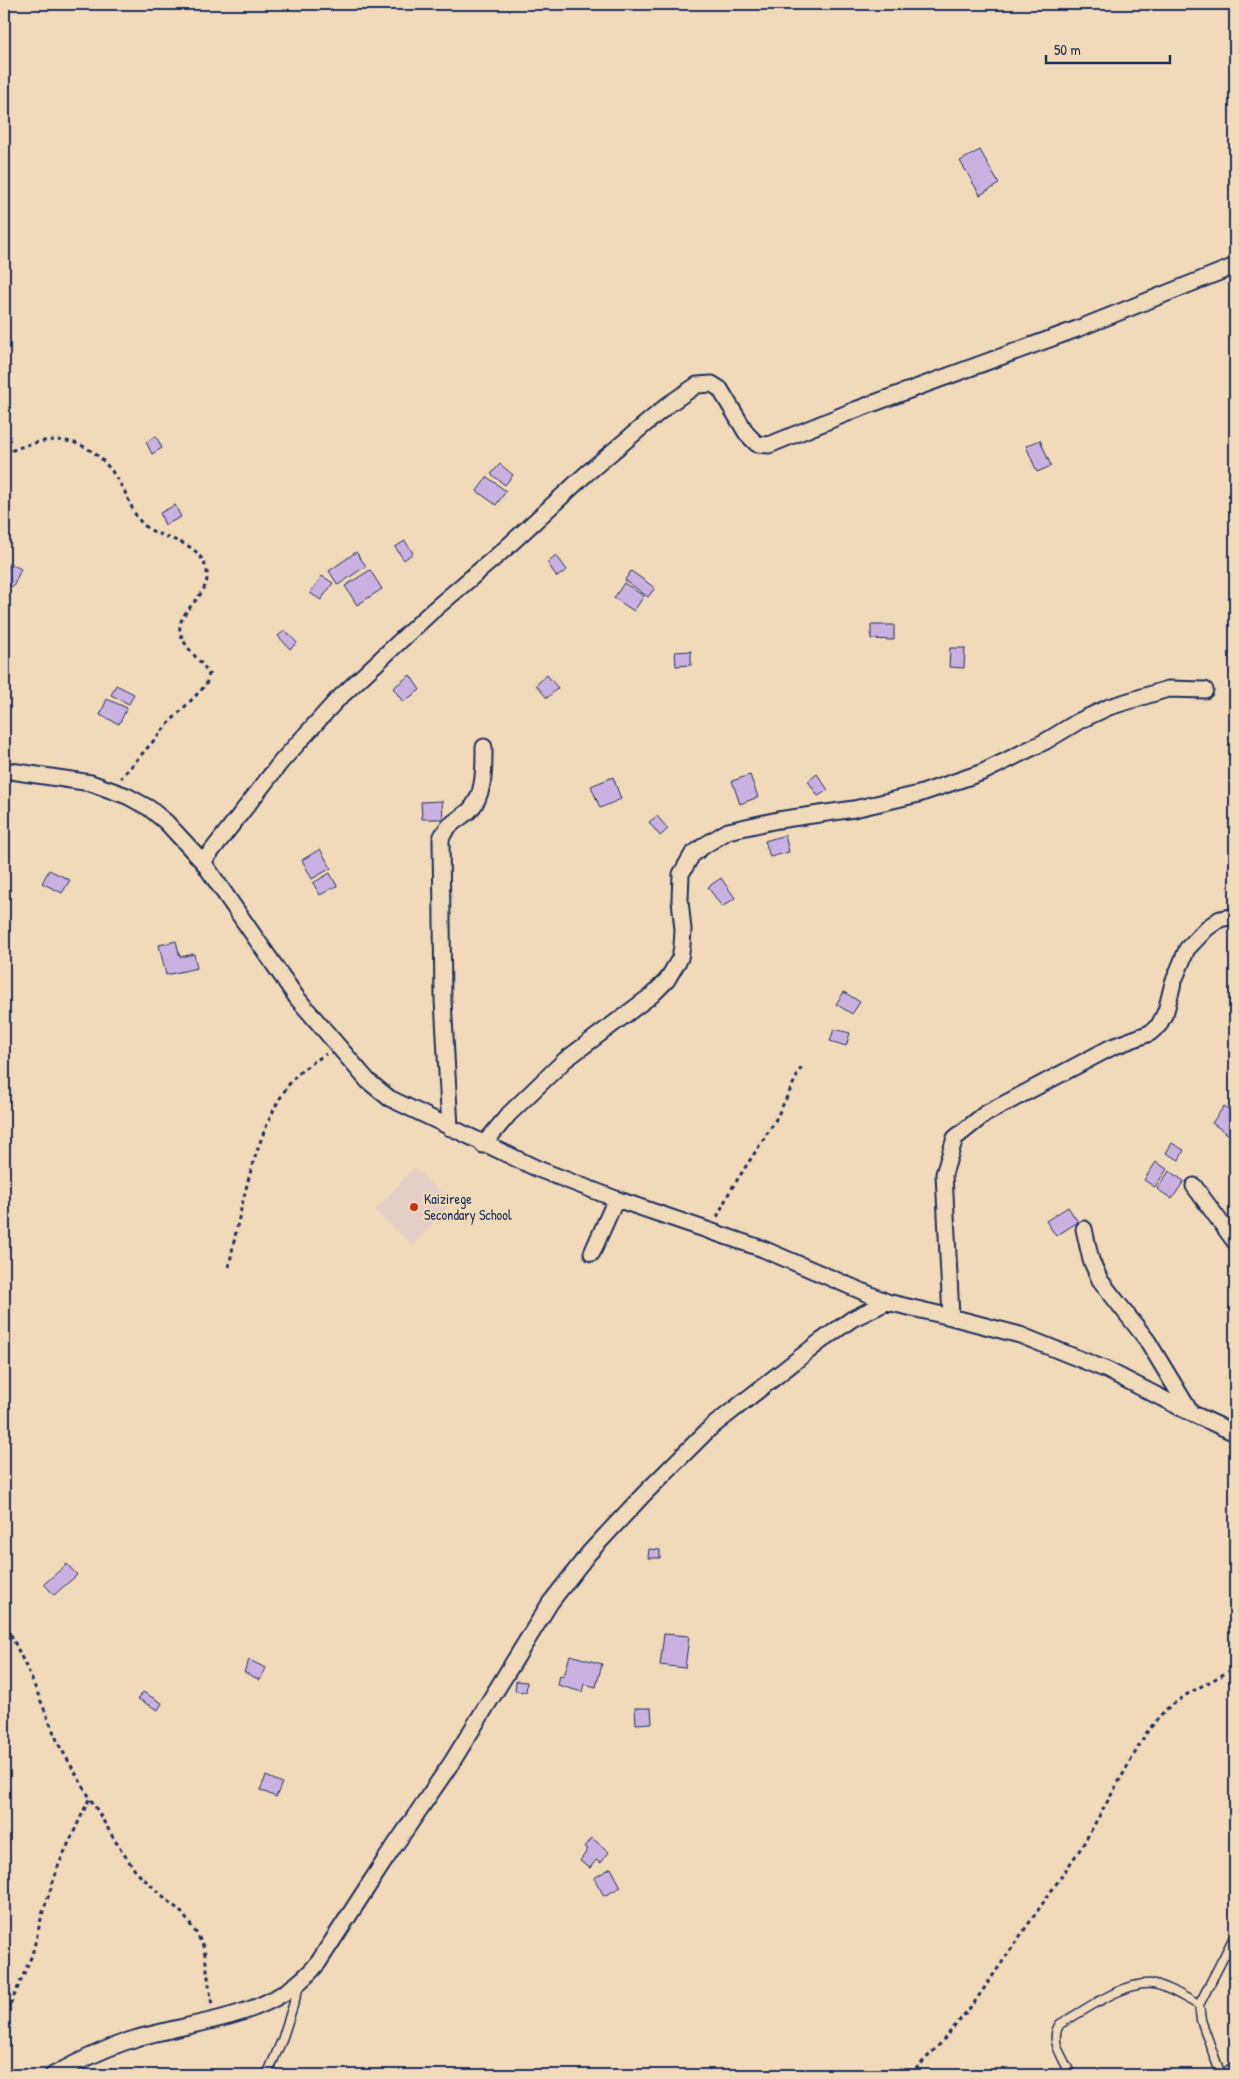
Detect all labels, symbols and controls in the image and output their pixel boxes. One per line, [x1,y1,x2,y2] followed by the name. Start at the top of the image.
[1046,32,1170,64] scale bar
[1054,39,1081,60] text: 50 m
[424,1189,512,1225] place label: Kaizirege Secondary School
[408,1201,420,1213] marker: Kaizirege Secondary School

